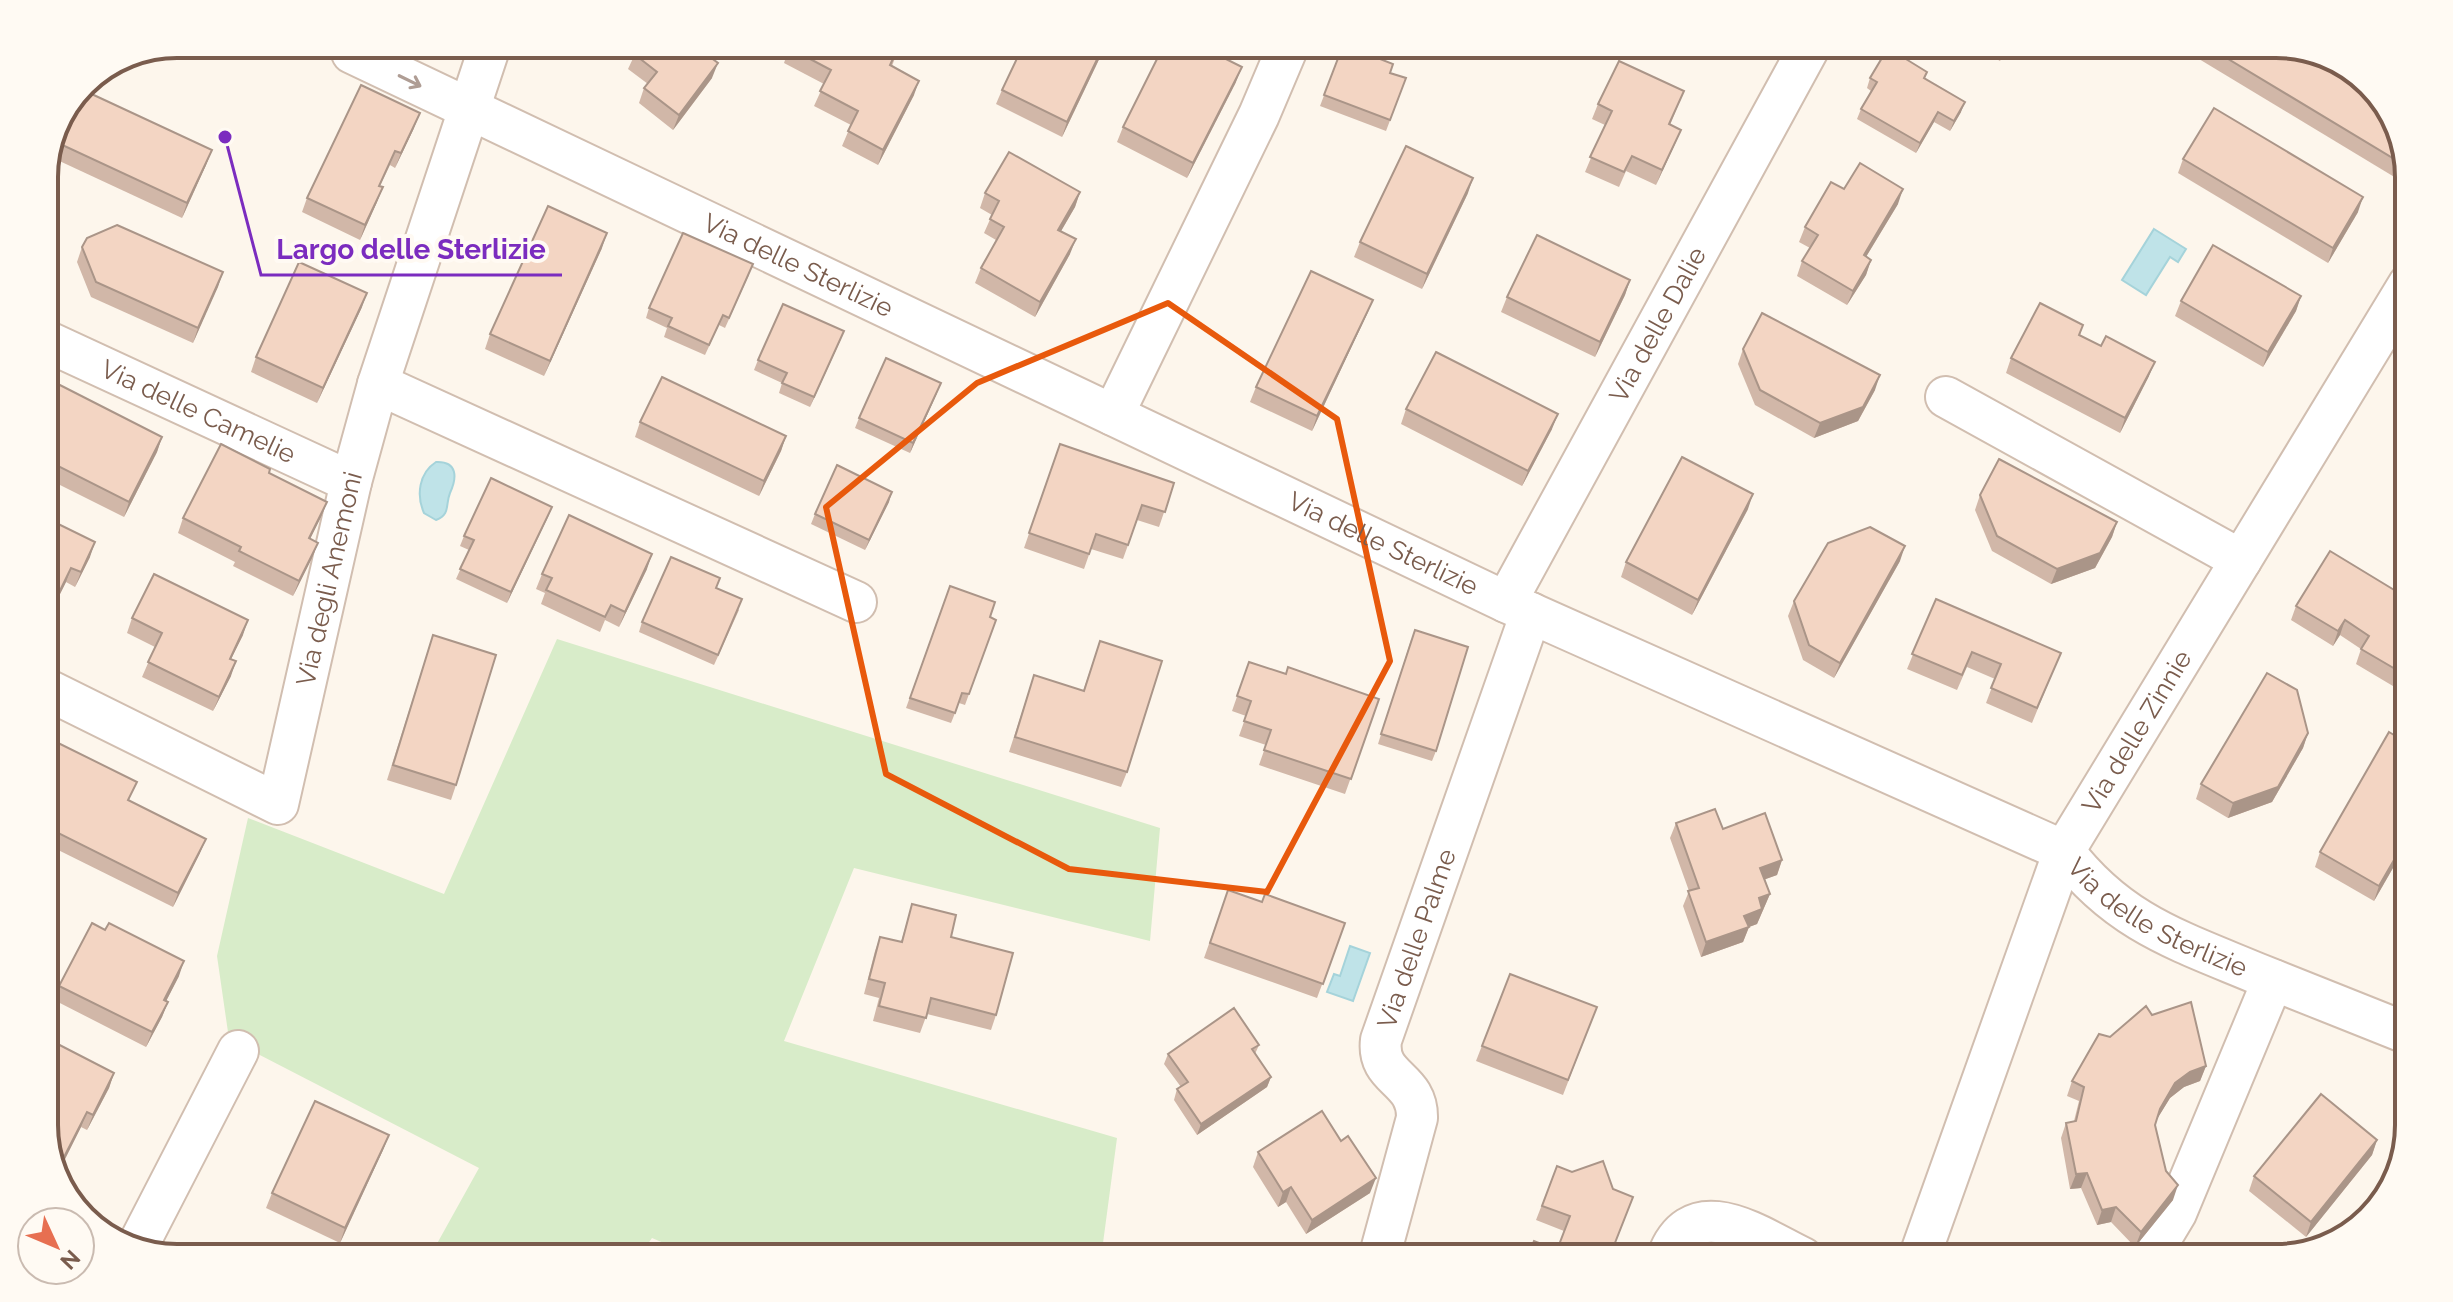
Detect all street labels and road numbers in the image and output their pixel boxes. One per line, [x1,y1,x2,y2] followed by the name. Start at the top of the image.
[698,207,898,323] street label: Via delle Sterlizie
[1603,242,1712,408] street label: Via delle Dalie
[96,353,300,469] street label: Via delle Camelie
[290,468,368,689] street label: Via degli Anemoni
[1284,486,1483,602] street label: Via delle Sterlizie
[2076,645,2198,818] street label: Via delle Zinnie
[1371,845,1462,1032] street label: Via delle Palme
[2061,852,2252,983] street label: Via delle Sterlizie

